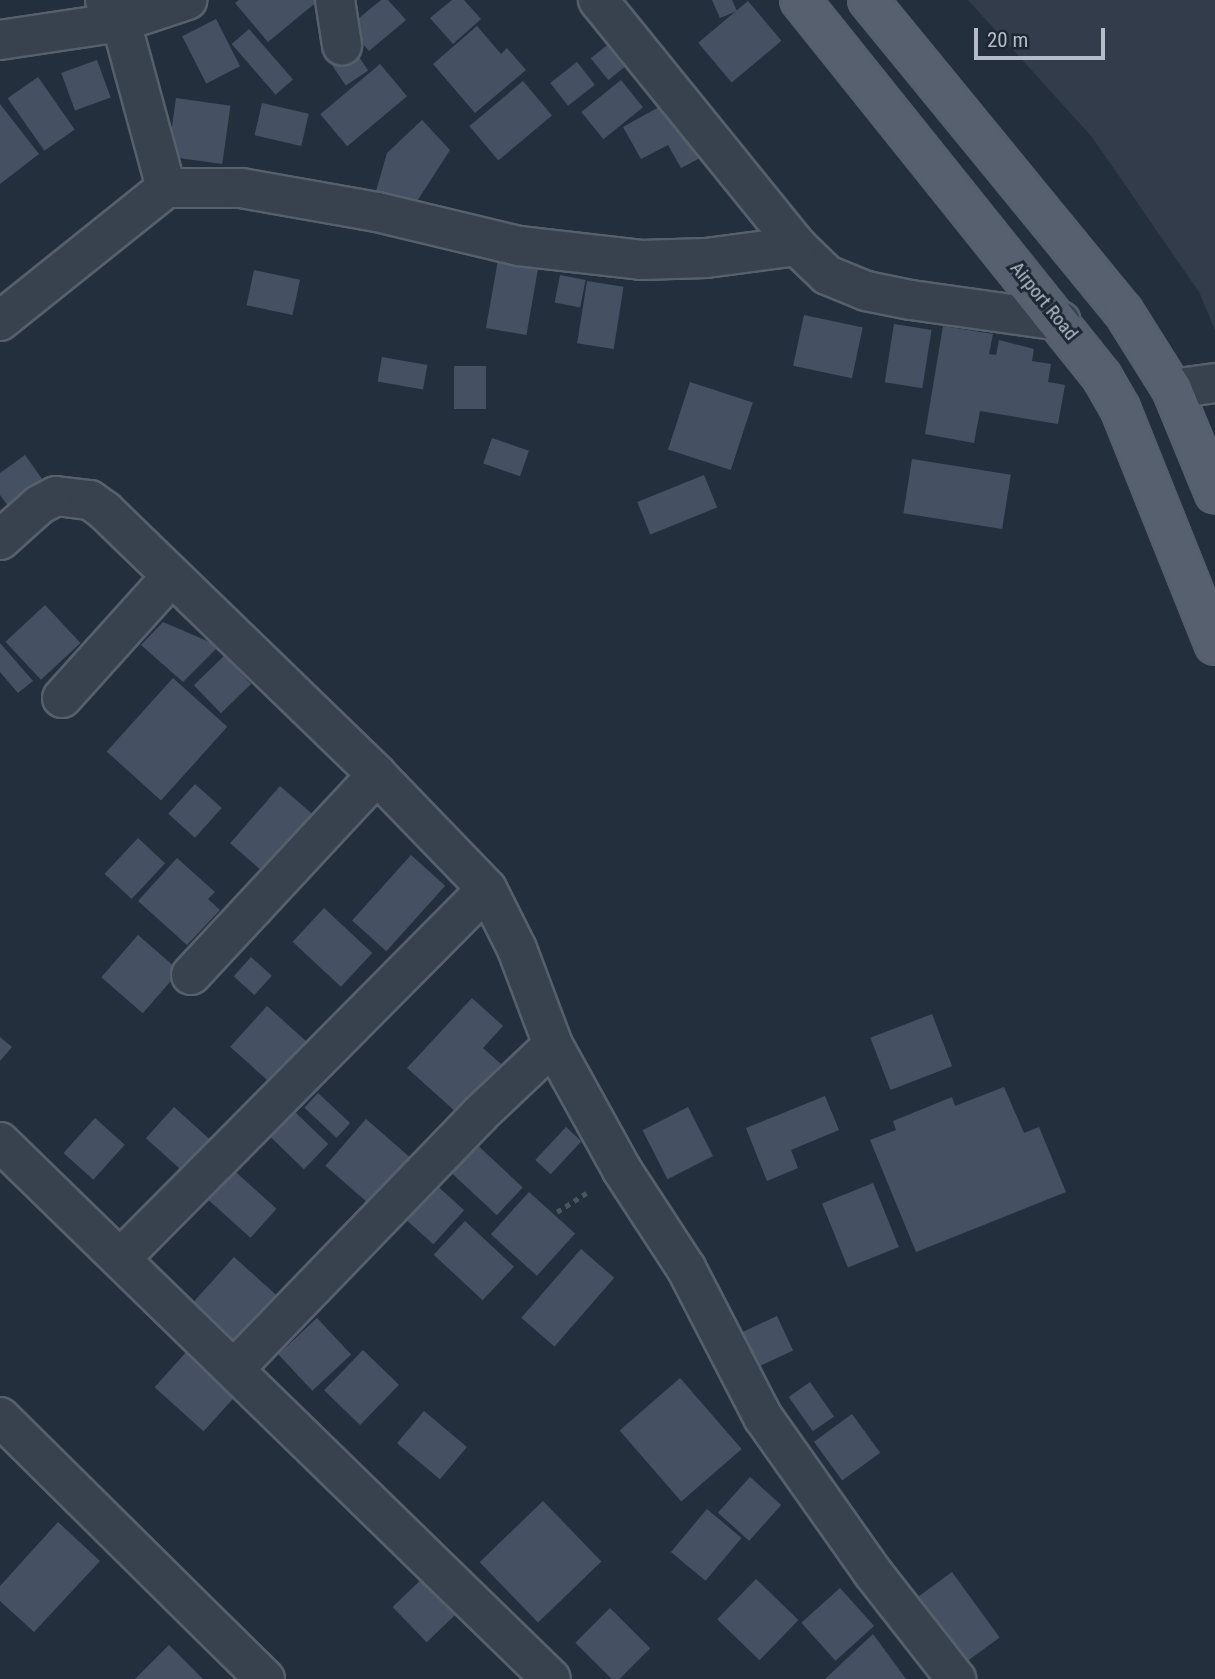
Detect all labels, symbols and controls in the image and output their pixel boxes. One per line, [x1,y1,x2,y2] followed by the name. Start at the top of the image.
[977,14,1108,58] scale bar
[987,28,1028,52] text: 20 m
[1005,257,1083,345] street label: Airport Road

